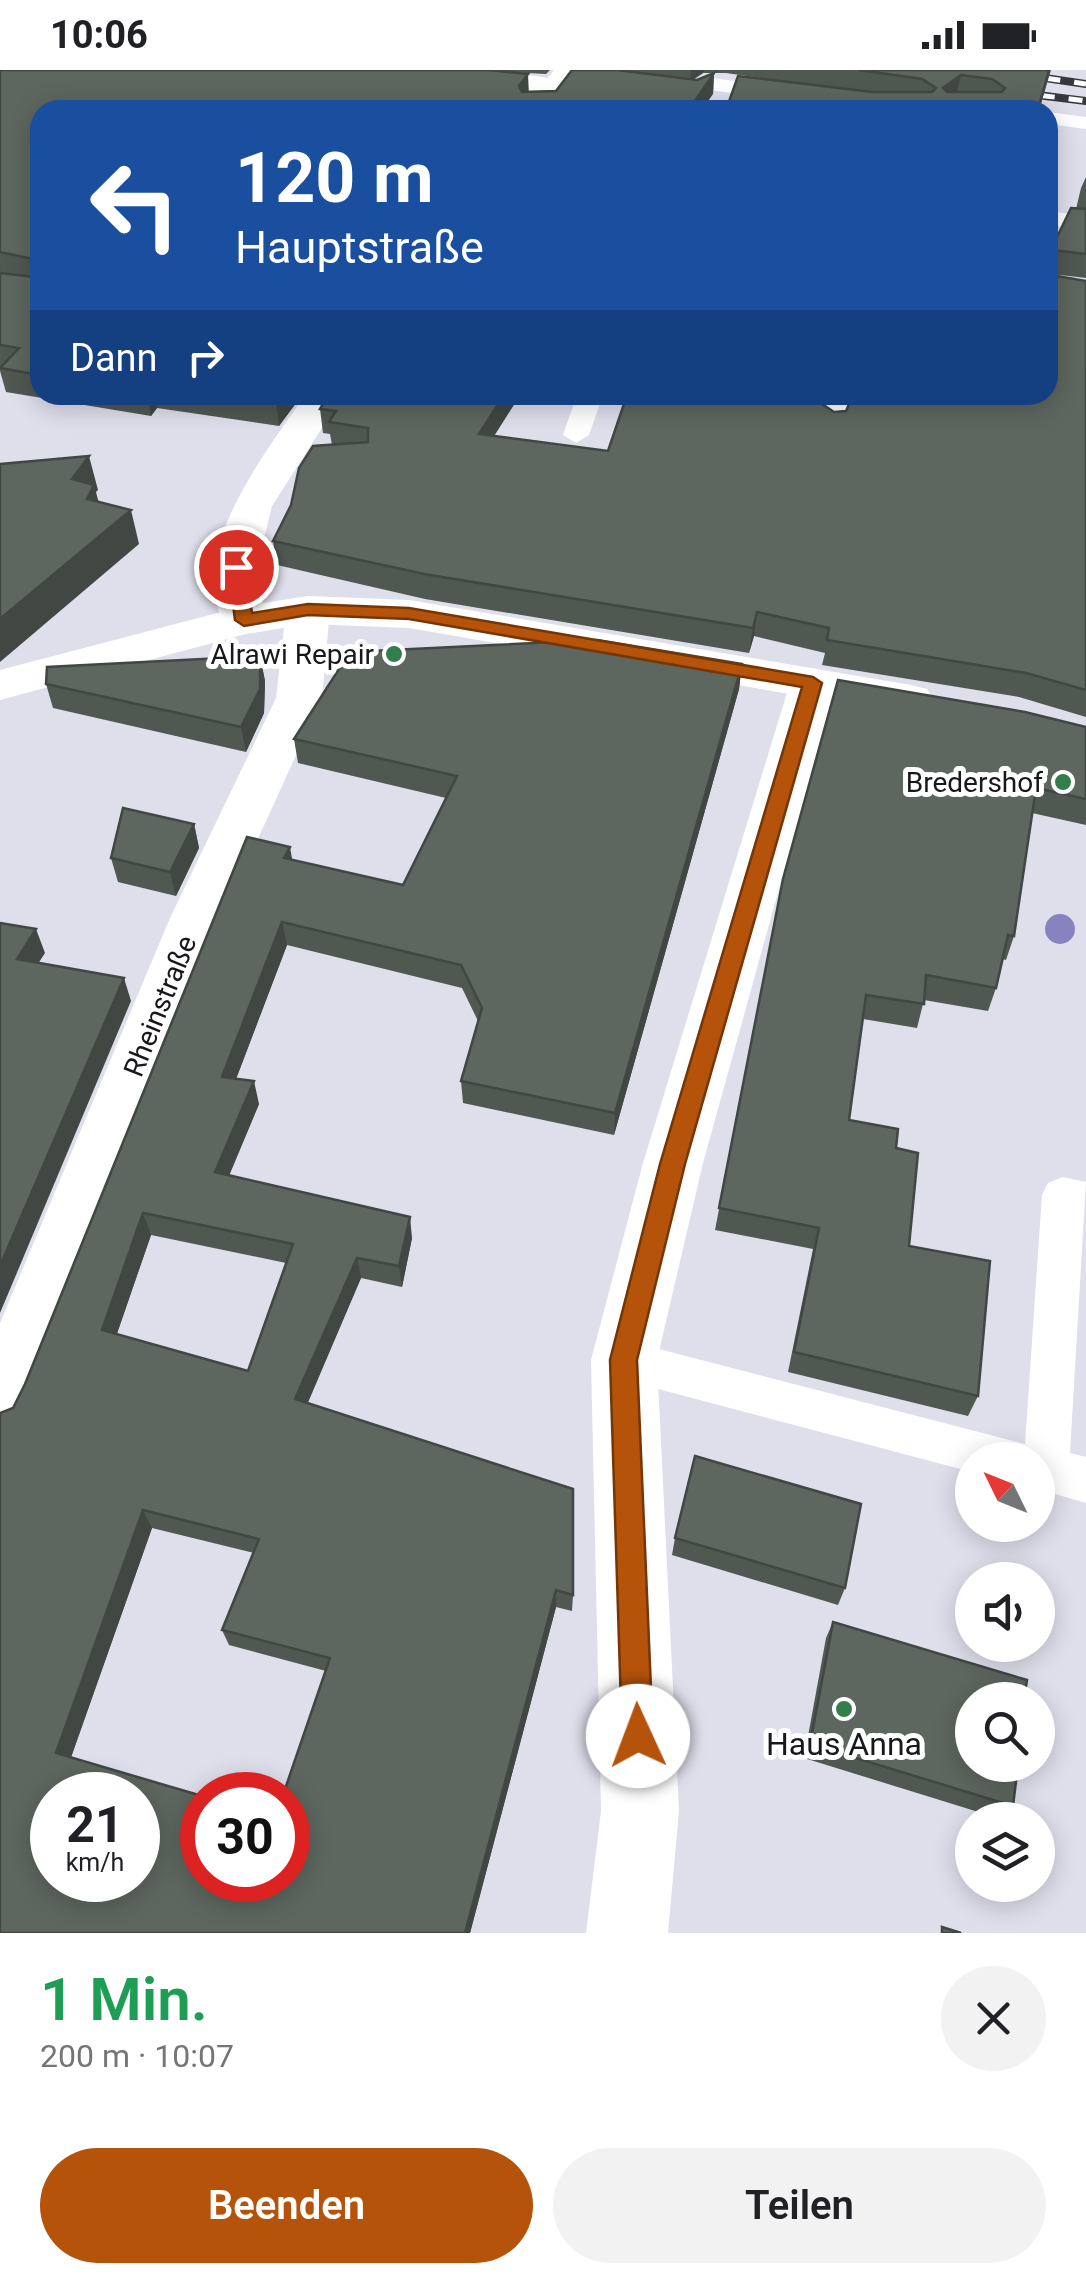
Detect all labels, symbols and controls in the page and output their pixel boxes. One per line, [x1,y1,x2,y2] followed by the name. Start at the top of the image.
[50,13,148,57] text: 10:06
[235,137,434,219] text: 120 m
[70,140,200,270] icon: left
[235,221,484,274] text: Hauptstraße
[178,330,233,385] icon: right
[70,336,158,380] text: Dann
[194,525,279,610] pin
[209,540,264,595] icon: arrive
[211,638,374,671] place label: Alrawi Repair
[383,643,405,665] marker: Alrawi Repair
[906,766,1043,799] place label: Bredershof
[1052,771,1074,793] marker: Bredershof
[117,931,203,1081] street label: Rheinstraße
[955,1442,1055,1542] north arrow
[955,1442,1055,1902] map controls
[955,1562,1055,1662] button: sound
[955,1682,1055,1782] button: search
[586,1684,690,1788] position arrow
[833,1698,855,1720] marker: Haus Anna
[766,1725,922,1763] place label: Haus Anna
[180,1772,310,1902] speed limit sign: 30
[66,1796,124,1854] text: 21
[955,1802,1055,1902] button: layers
[66,1848,124,1877] text: km/h
[40,1964,208,2035] text: 1 Min.
[941,1966,1046,2071] button: close
[40,2037,234,2075] text: 200 m · 10:07
[40,2148,533,2263] button: Beenden
[553,2148,1046,2263] button: Teilen

